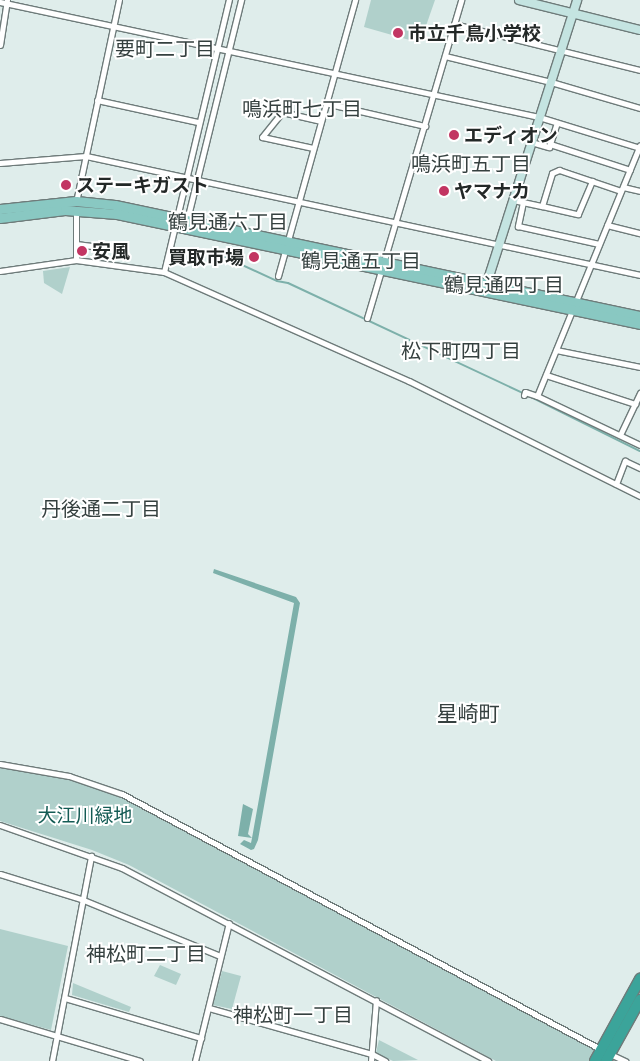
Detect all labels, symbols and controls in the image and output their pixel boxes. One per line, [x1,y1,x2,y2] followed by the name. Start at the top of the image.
[408,22,541,44] place label: 市立千鳥小学校
[392,27,404,39] marker: 市立千鳥小学校
[115,36,215,60] district label: 要町二丁目
[242,96,362,120] district label: 鳴浜町七丁目
[464,124,559,146] place label: エディオン
[448,129,460,141] marker: エディオン
[411,151,531,175] district label: 鳴浜町五丁目
[76,174,209,196] place label: ステーキガスト
[60,179,72,191] marker: ステーキガスト
[454,180,530,202] place label: ヤマナカ
[438,185,450,197] marker: ヤマナカ
[168,209,288,233] district label: 鶴見通六丁目
[92,240,130,262] place label: 安風
[76,245,88,257] marker: 安風
[168,246,244,268] place label: 買取市場
[301,248,421,272] district label: 鶴見通五丁目
[248,251,260,263] marker: 買取市場
[444,272,564,296] district label: 鶴見通四丁目
[401,338,521,362] district label: 松下町四丁目
[41,496,161,520] district label: 丹後通二丁目
[437,700,499,726] district label: 星崎町
[38,804,132,826] park label: 大江川緑地
[86,941,206,965] district label: 神松町二丁目
[233,1002,353,1026] district label: 神松町一丁目

